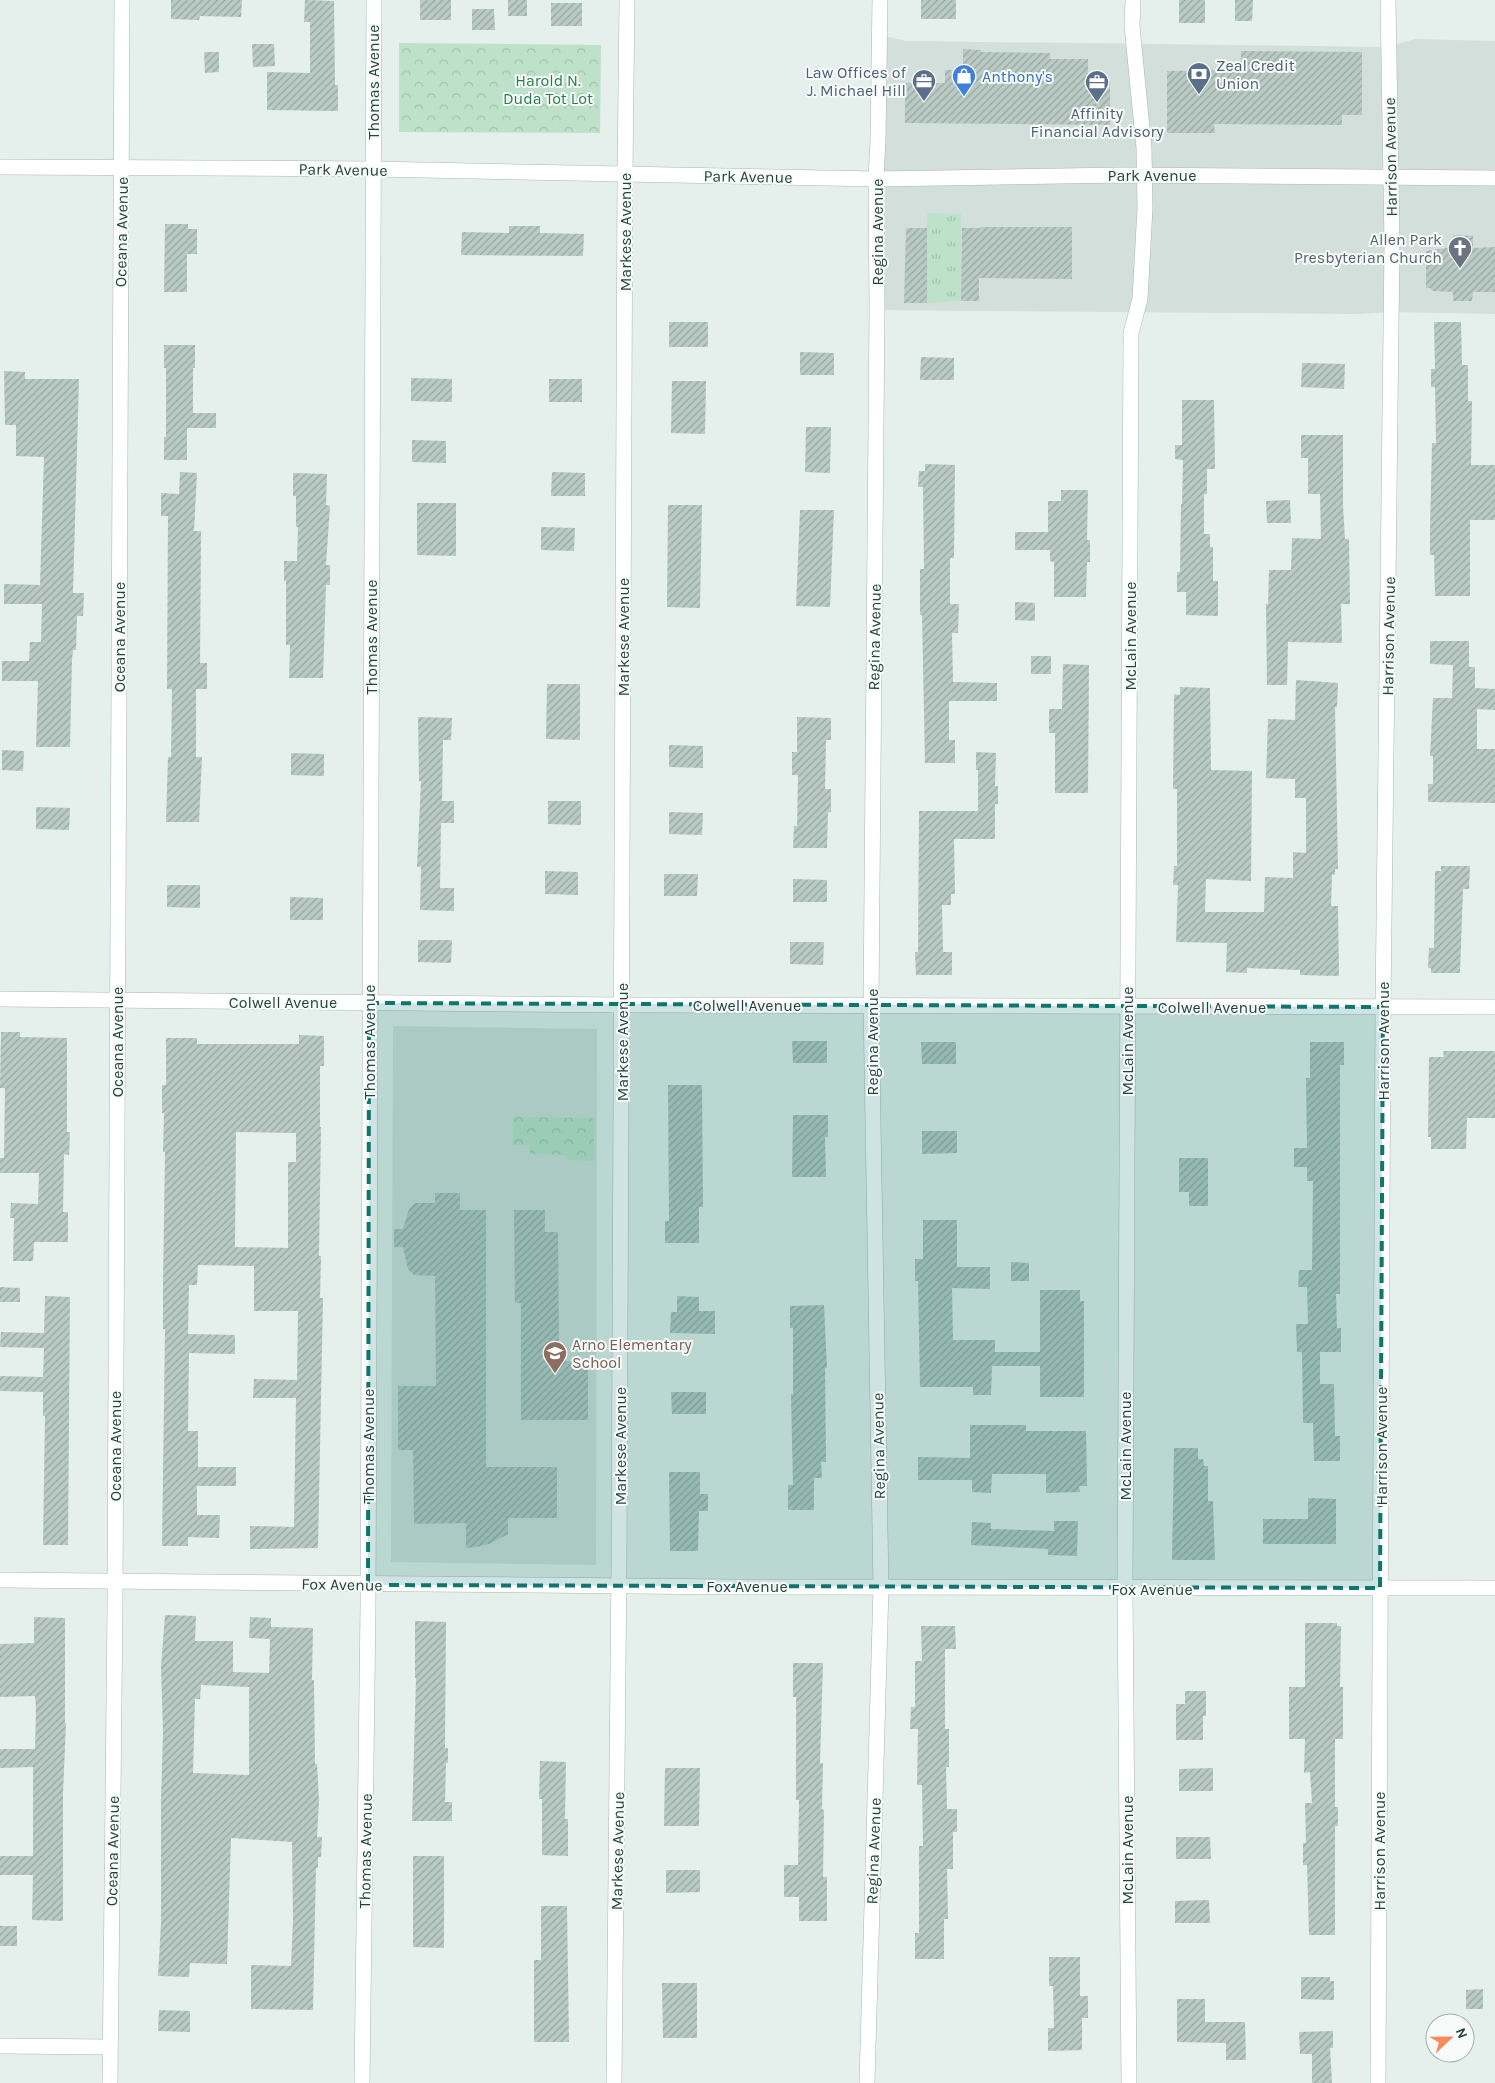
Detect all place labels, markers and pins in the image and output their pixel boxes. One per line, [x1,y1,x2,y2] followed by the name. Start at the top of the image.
[1216,56,1295,93] place label: Zeal Credit Union
[1186,61,1212,95] bank icon: Zeal Credit Union
[805,63,907,100] place label: Law Offices of J. Michael Hill
[951,63,977,97] shop icon: Anthony's
[982,67,1053,86] place label: Anthony's
[911,68,937,102] office icon: Law Offices of J. Michael Hill
[1084,69,1110,103] office icon: Affinity Financial Advisory
[1030,104,1164,141] place label: Affinity Financial Advisory
[1294,230,1442,267] place label: Allen Park Presbyterian Church
[1447,235,1473,269] church icon: Allen Park Presbyterian Church
[572,1335,692,1372] place label: Arno Elementary School
[542,1340,568,1374] school or university icon: Arno Elementary School

